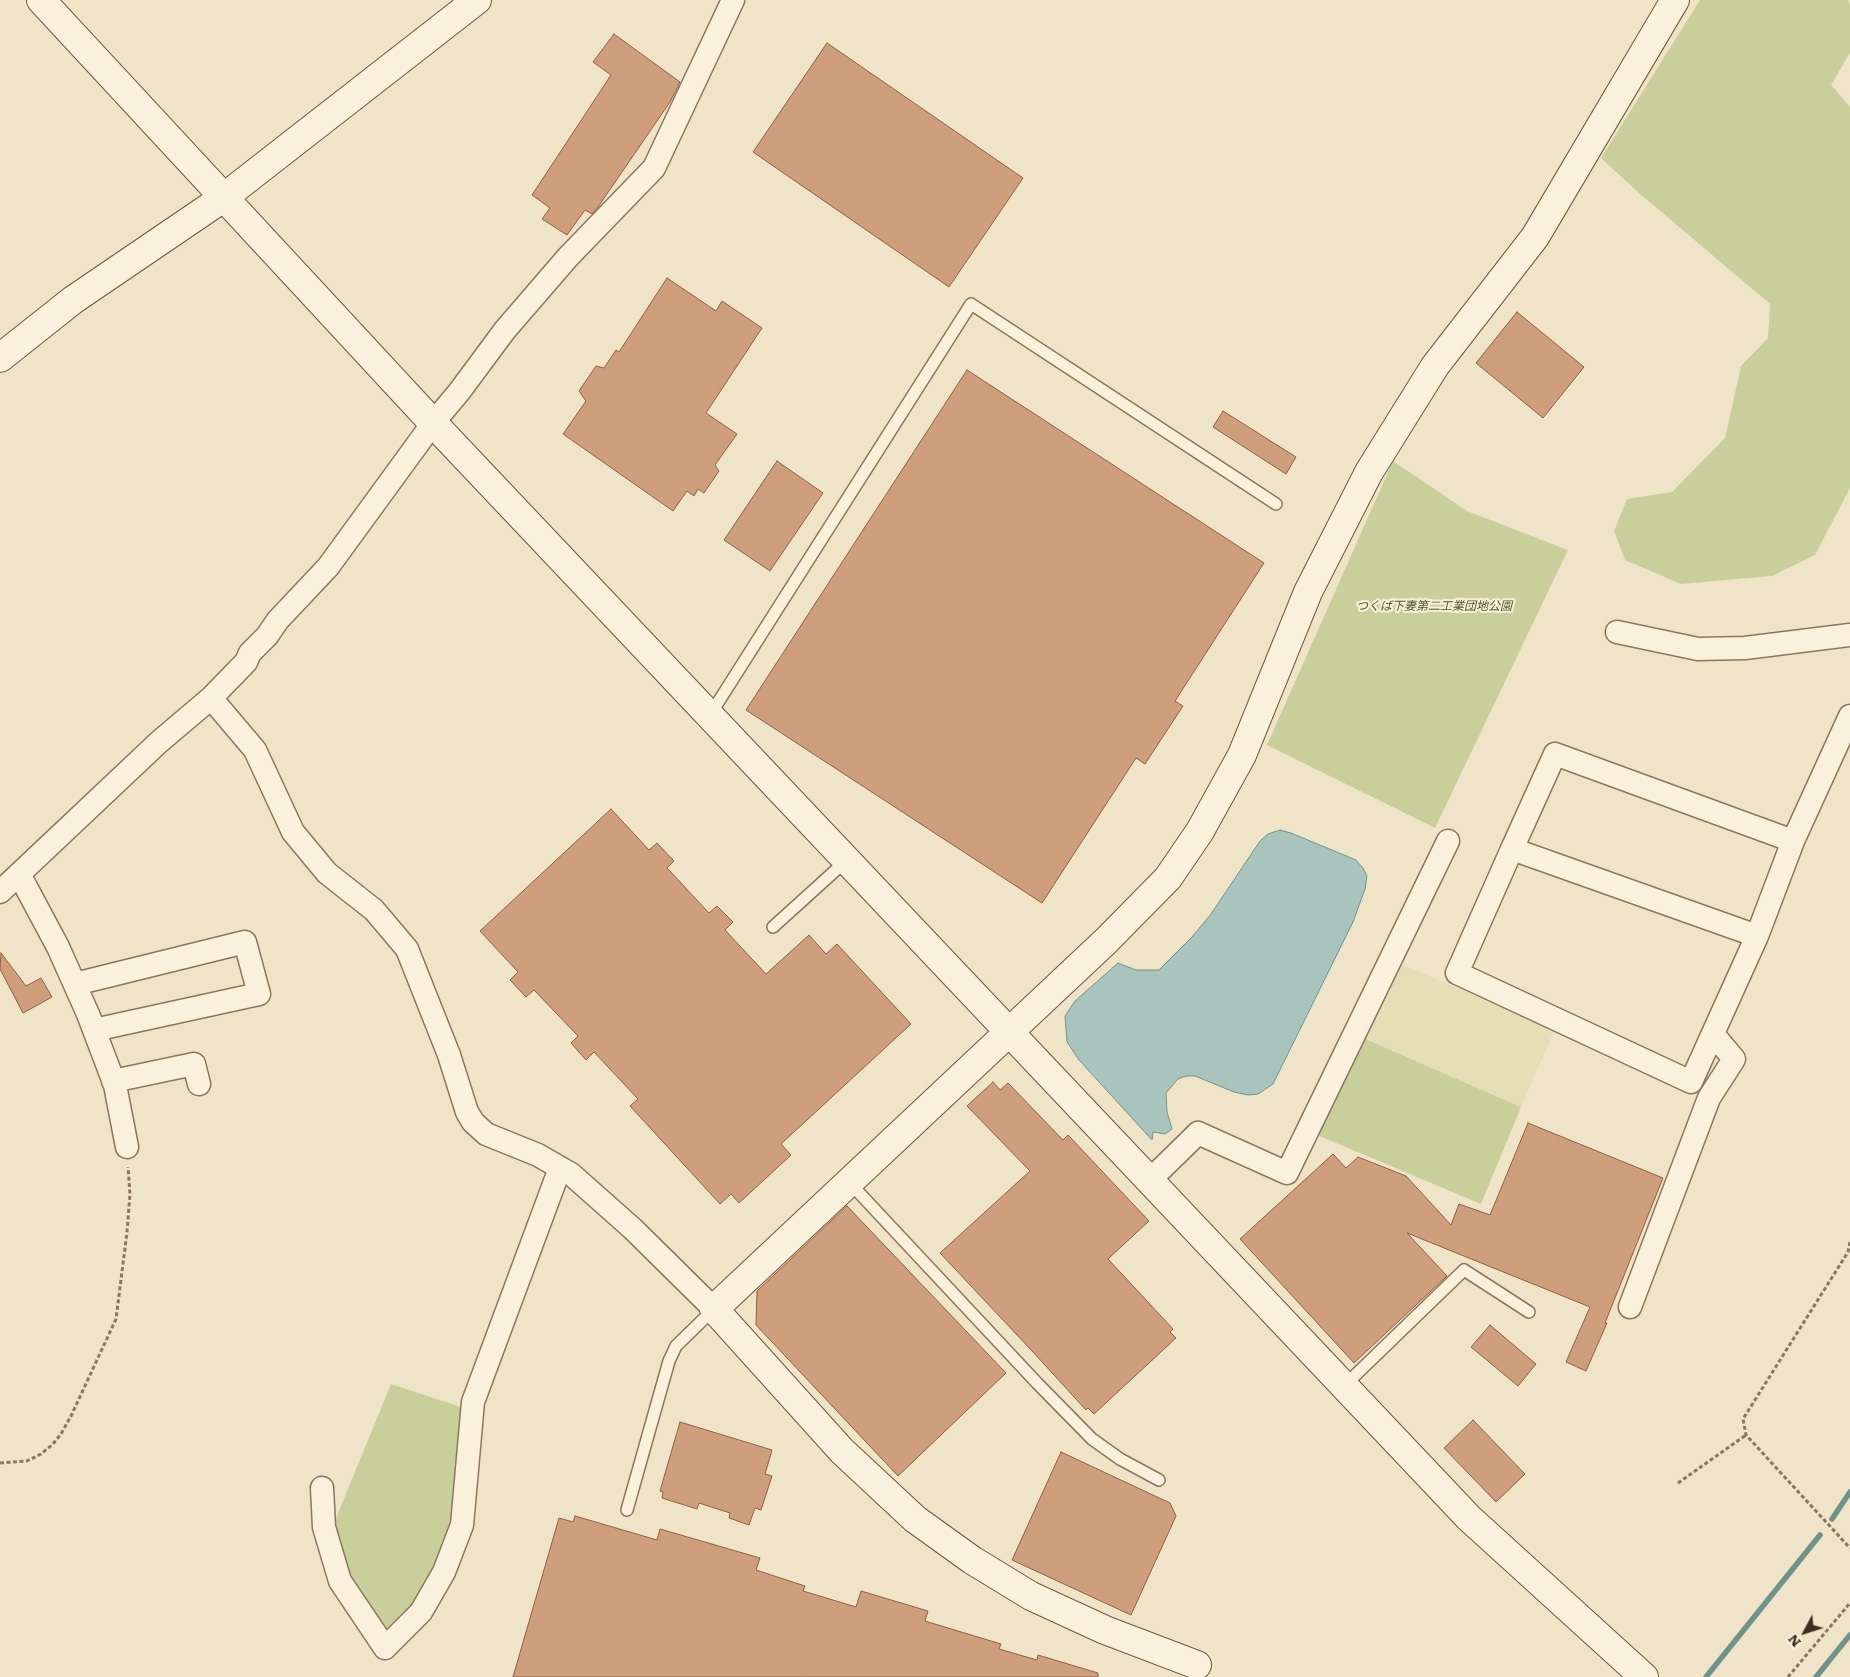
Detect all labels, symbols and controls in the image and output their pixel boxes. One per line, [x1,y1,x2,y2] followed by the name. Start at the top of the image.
[1356,599,1512,613] park label: つくば下妻第二工業団地公園
[1780,1607,1830,1657] north arrow
[1782,1631,1805,1653] text: N

